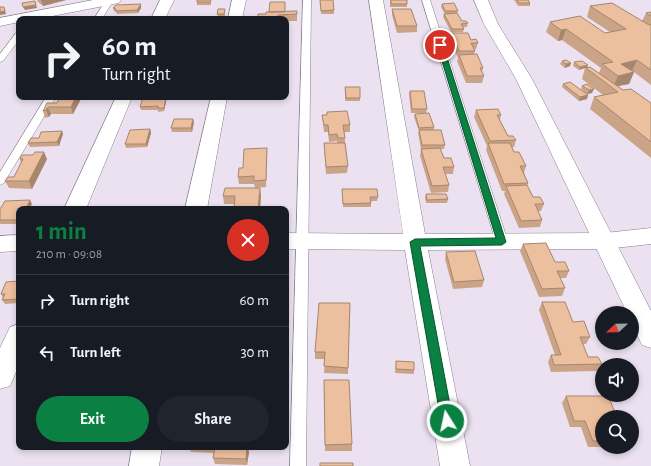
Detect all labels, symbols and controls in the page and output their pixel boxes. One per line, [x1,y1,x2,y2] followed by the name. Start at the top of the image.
[423,28,457,62] pin
[36,32,88,84] icon: right
[102,33,157,61] text: 60 m
[429,34,451,56] icon: arrive
[102,66,171,84] text: Turn right
[227,219,269,261] button: close
[36,220,87,244] text: 1 min
[36,248,102,261] text: 210 m · 09:08
[36,290,58,312] icon: right
[70,293,129,308] text: Turn right
[240,293,269,308] text: 60 m
[595,306,639,350] north arrow
[595,306,639,454] map controls
[36,342,58,364] icon: left
[70,345,121,360] text: Turn left
[240,345,269,360] text: 30 m
[595,358,639,402] button: sound
[36,396,149,442] button: Exit
[157,396,269,442] button: Share
[426,400,468,442] position arrow
[595,410,639,454] button: search

